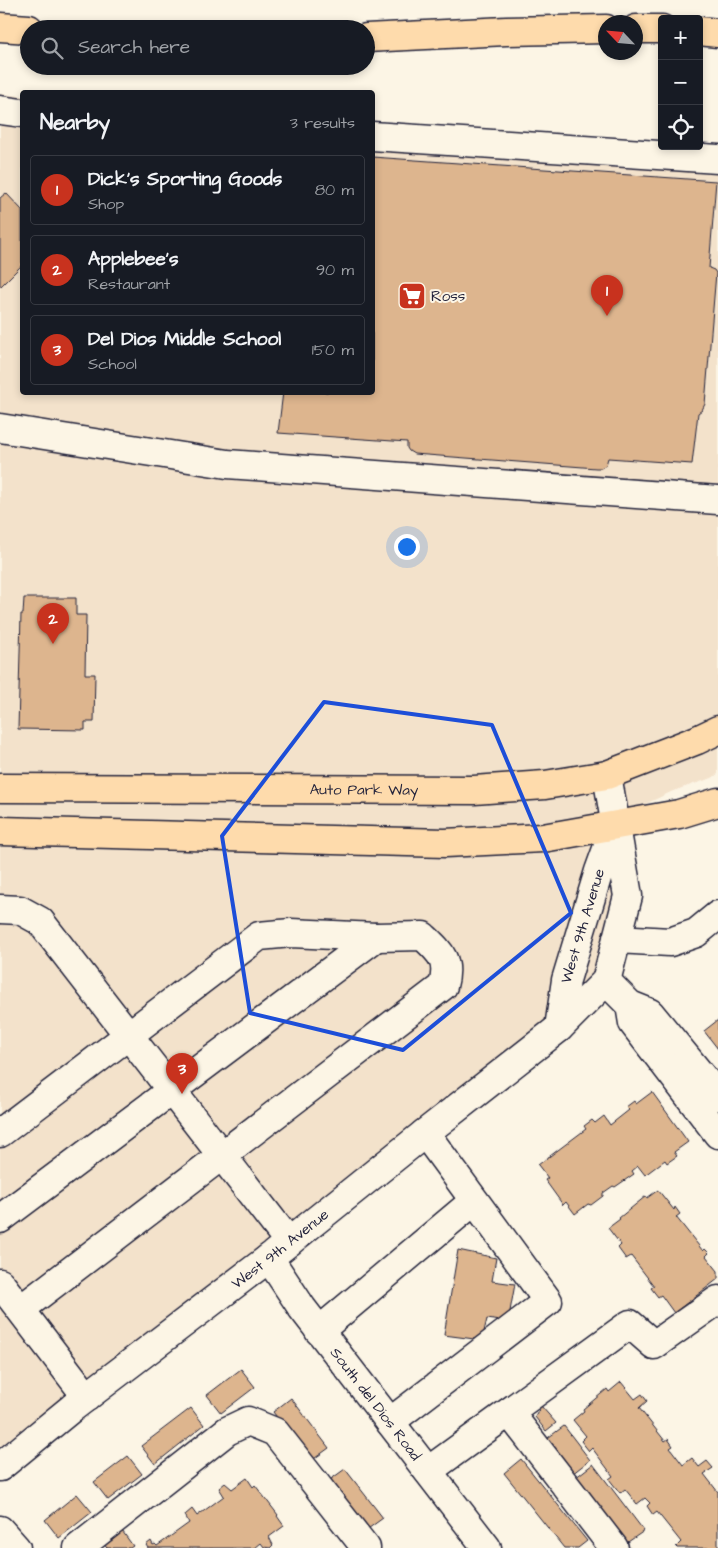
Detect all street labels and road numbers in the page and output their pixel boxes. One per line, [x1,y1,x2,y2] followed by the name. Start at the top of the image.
[310,779,418,802] street label: Auto Park Way
[556,866,610,986] street label: West 9th Avenue
[227,1204,333,1294] street label: West 9th Avenue
[325,1343,426,1465] street label: South del Dios Road

